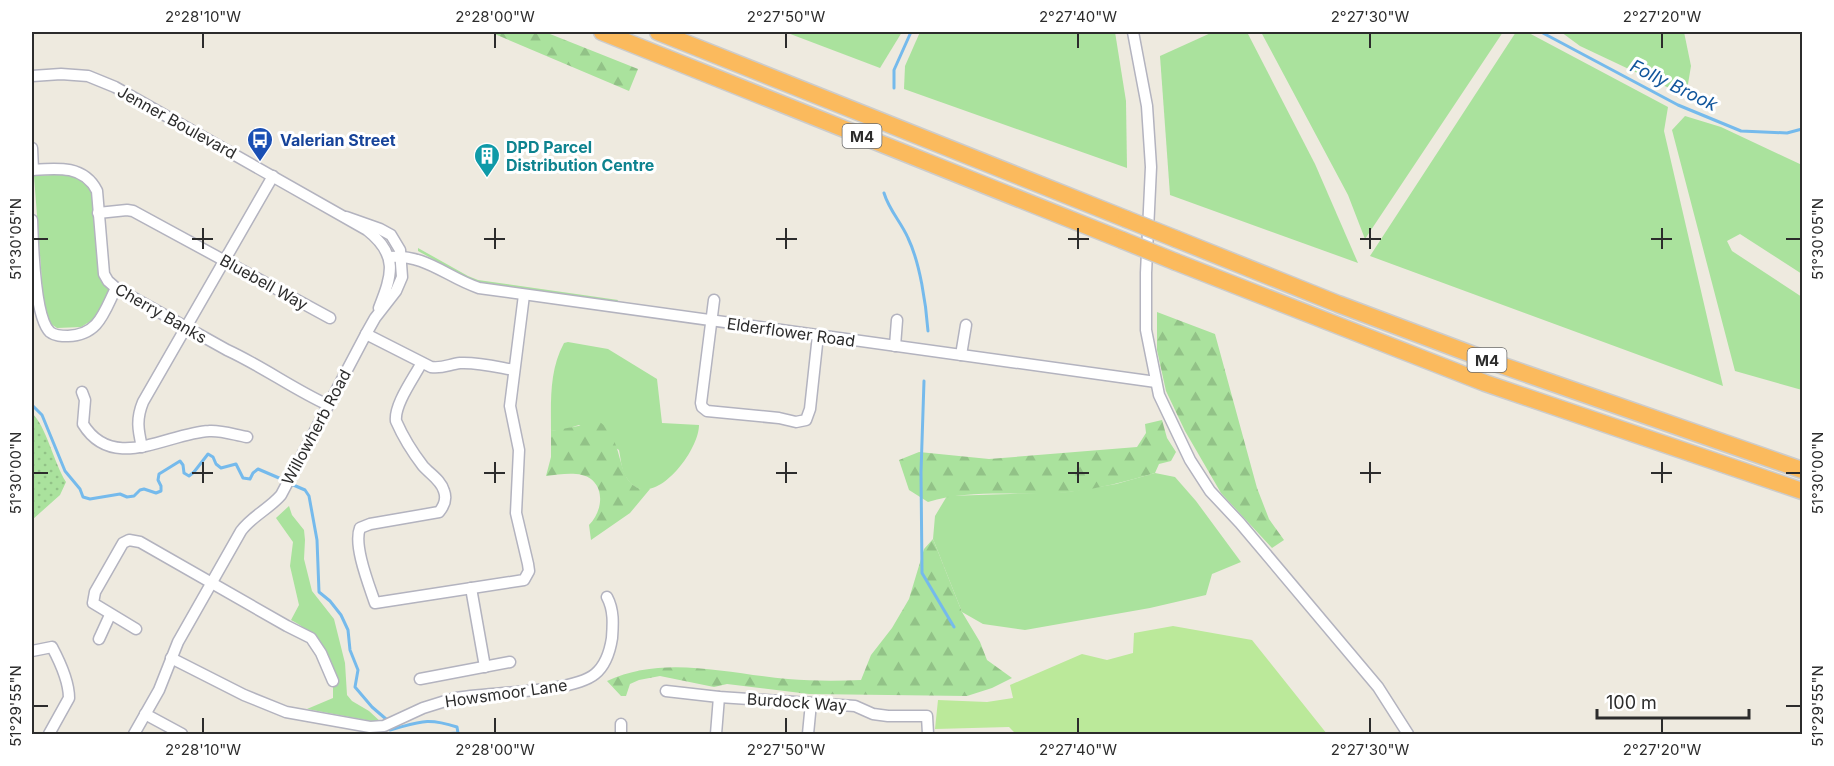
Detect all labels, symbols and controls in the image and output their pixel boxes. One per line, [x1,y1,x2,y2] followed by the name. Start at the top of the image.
[165,7,241,26] text: 2°28'10"W
[455,7,535,26] text: 2°28'00"W
[747,7,825,26] text: 2°27'50"W
[1039,7,1117,26] text: 2°27'40"W
[1331,7,1410,26] text: 2°27'30"W
[1623,7,1701,26] text: 2°27'20"W
[1627,55,1722,116] water label: Folly Brook
[114,81,240,163] street label: Jenner Boulevard
[842,124,882,148] road number: M4
[245,125,275,163] bus stop icon: Valerian Street
[280,130,396,150] place label: Valerian Street
[506,137,654,175] place label: DPD Parcel Distribution Centre
[472,141,502,179] building icon: DPD Parcel Distribution Centre
[6,198,25,280] text: 51°30'05"N
[1808,198,1827,280] text: 51°30'05"N
[217,250,311,314] street label: Bluebell Way
[112,279,210,347] street label: Cherry Banks
[726,313,856,351] street label: Elderflower Road
[1468,348,1506,372] road number: M4
[277,366,355,488] street label: Willowherb Road
[6,432,25,514] text: 51°30'00"N
[1808,432,1827,514] text: 51°30'00"N
[6,665,25,747] text: 51°29'55"N
[1808,665,1827,747] text: 51°29'55"N
[444,675,568,711] street label: Howsmoor Lane
[1597,682,1748,720] scale bar
[746,689,848,715] street label: Burdock Way
[1606,692,1657,713] text: 100 m
[165,740,241,759] text: 2°28'10"W
[455,740,535,759] text: 2°28'00"W
[747,740,825,759] text: 2°27'50"W
[1039,740,1117,759] text: 2°27'40"W
[1331,740,1410,759] text: 2°27'30"W
[1623,740,1701,759] text: 2°27'20"W

